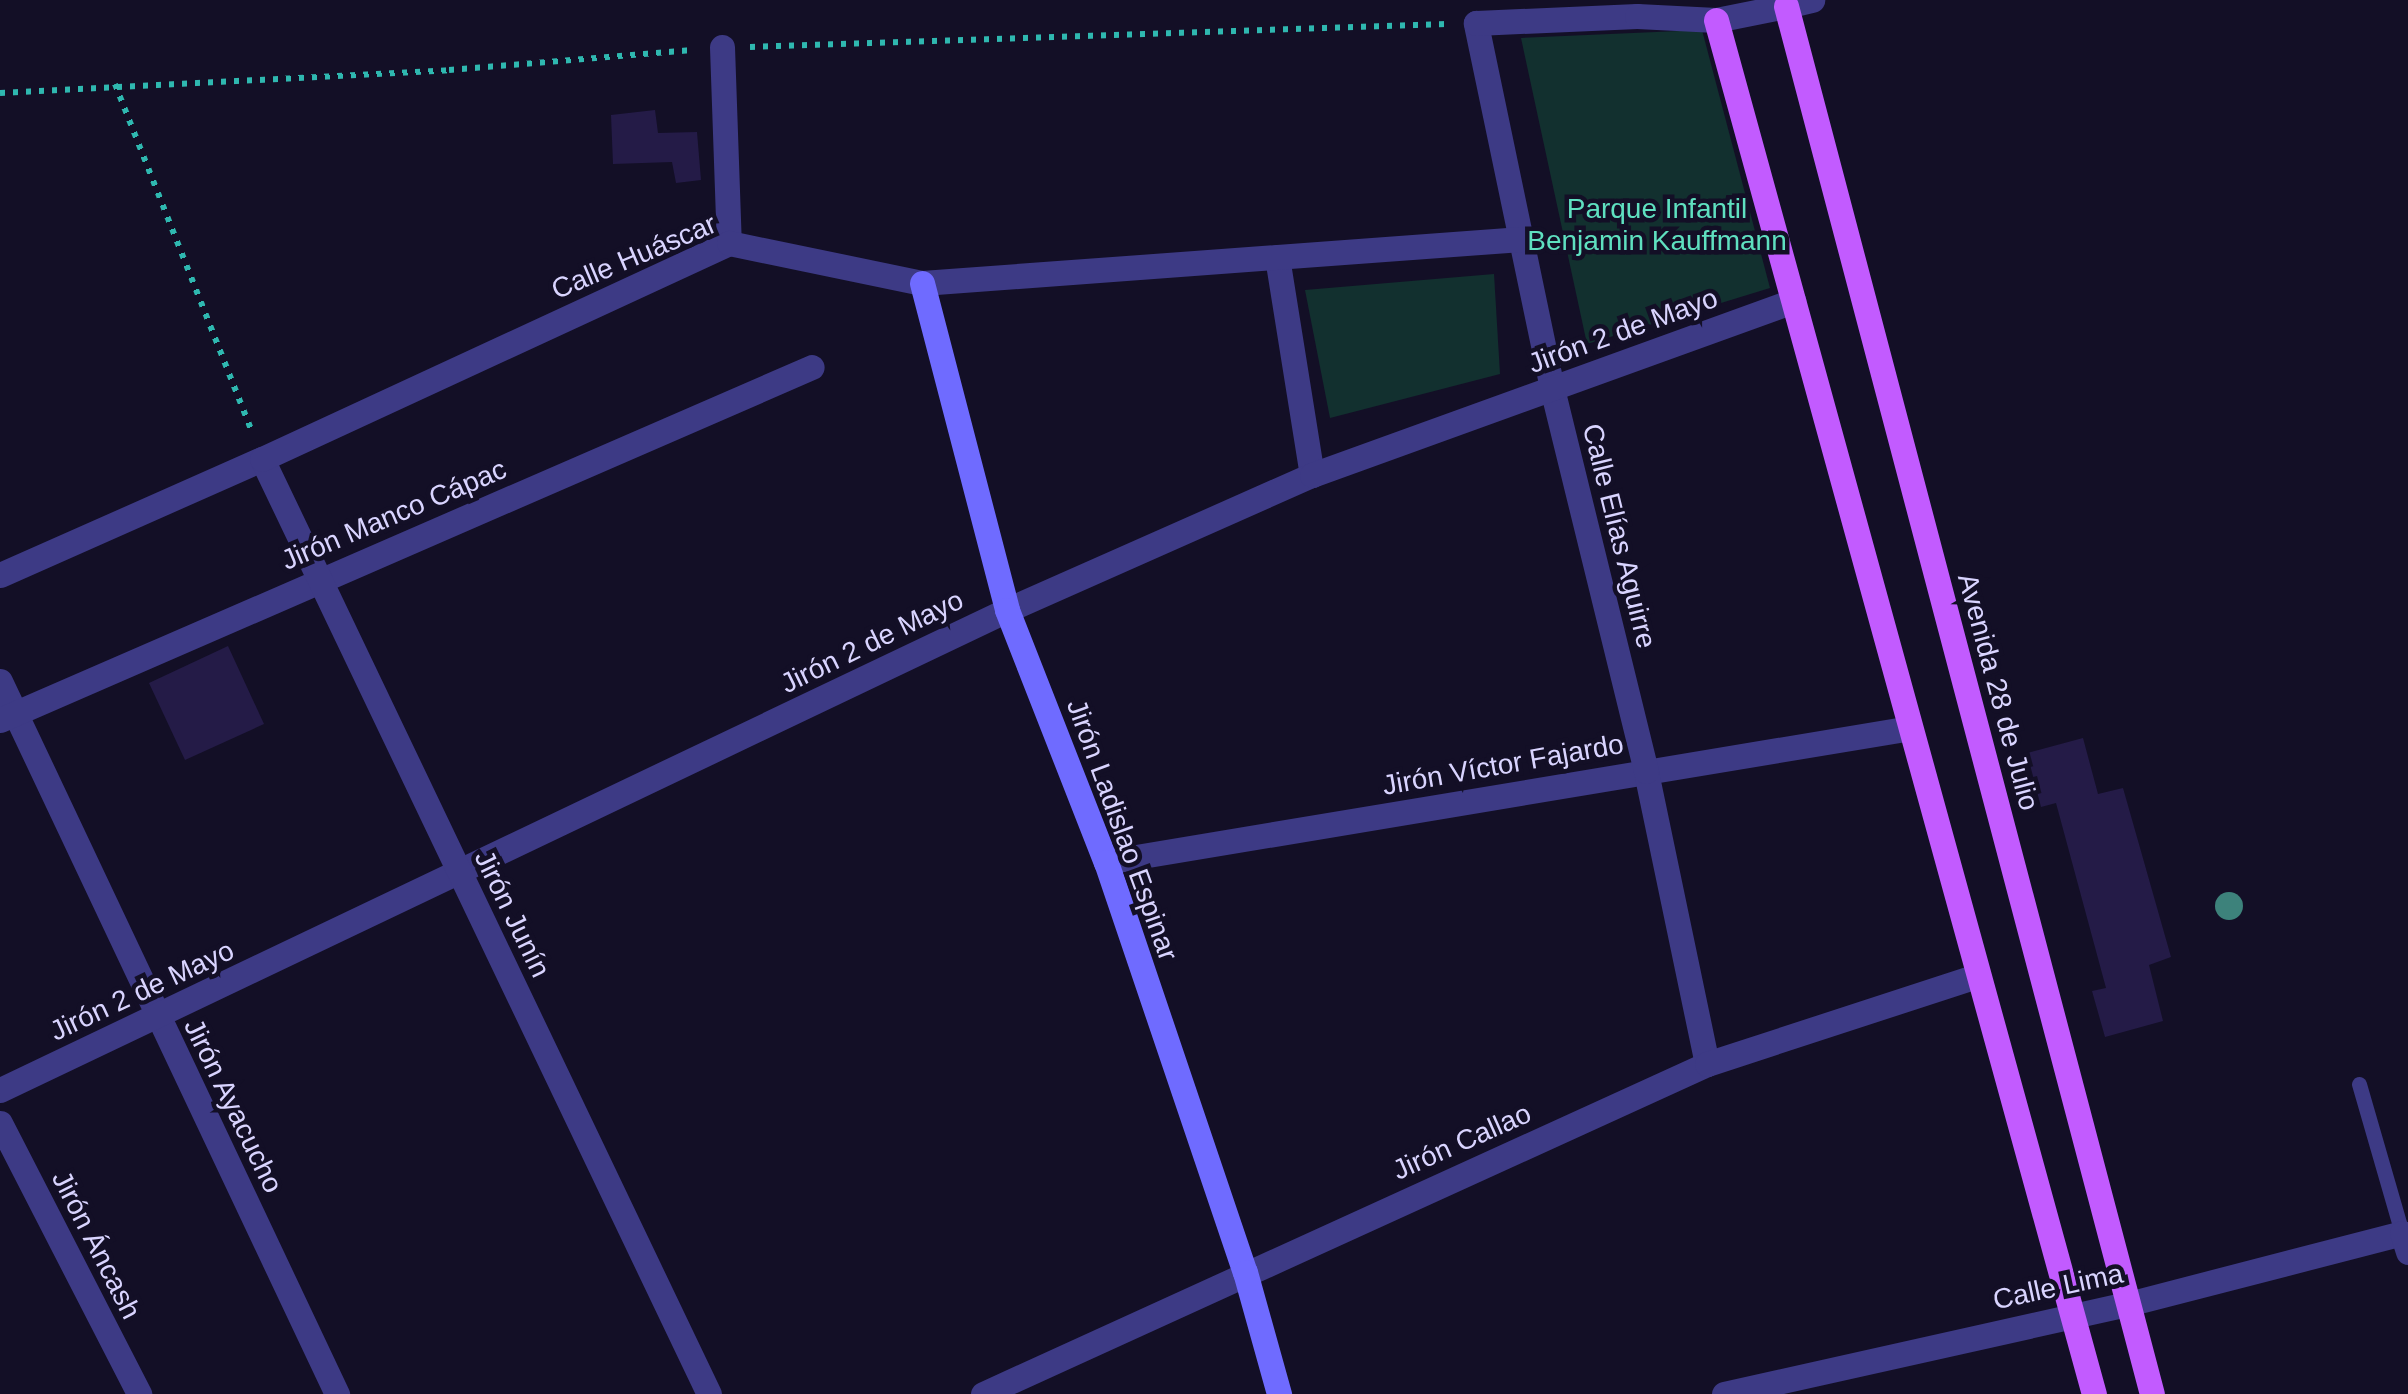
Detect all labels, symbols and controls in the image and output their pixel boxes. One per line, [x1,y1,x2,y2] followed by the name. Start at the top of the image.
[1527,192,1787,258] park label: Parque Infantil Benjamin Kauffmann
[547,207,721,307] street label: Calle Huáscar
[1524,281,1722,381] street label: Jirón 2 de Mayo
[1575,419,1663,653] street label: Calle Elías Aguirre
[276,452,512,578] street label: Jirón Manco Cápac
[1950,570,2046,814] street label: Avenida 28 de Julio
[775,583,969,701] street label: Jirón 2 de Mayo
[1059,695,1185,965] street label: Jirón Ladislao Espinar
[1380,727,1626,803] street label: Jirón Víctor Fajardo
[467,845,557,983] street label: Jirón Junín
[45,934,239,1048] street label: Jirón 2 de Mayo
[176,1013,290,1199] street label: Jirón Ayacucho
[1388,1097,1536,1187] street label: Jirón Callao
[44,1165,148,1325] street label: Jirón Áncash
[1990,1257,2126,1317] street label: Calle Lima

